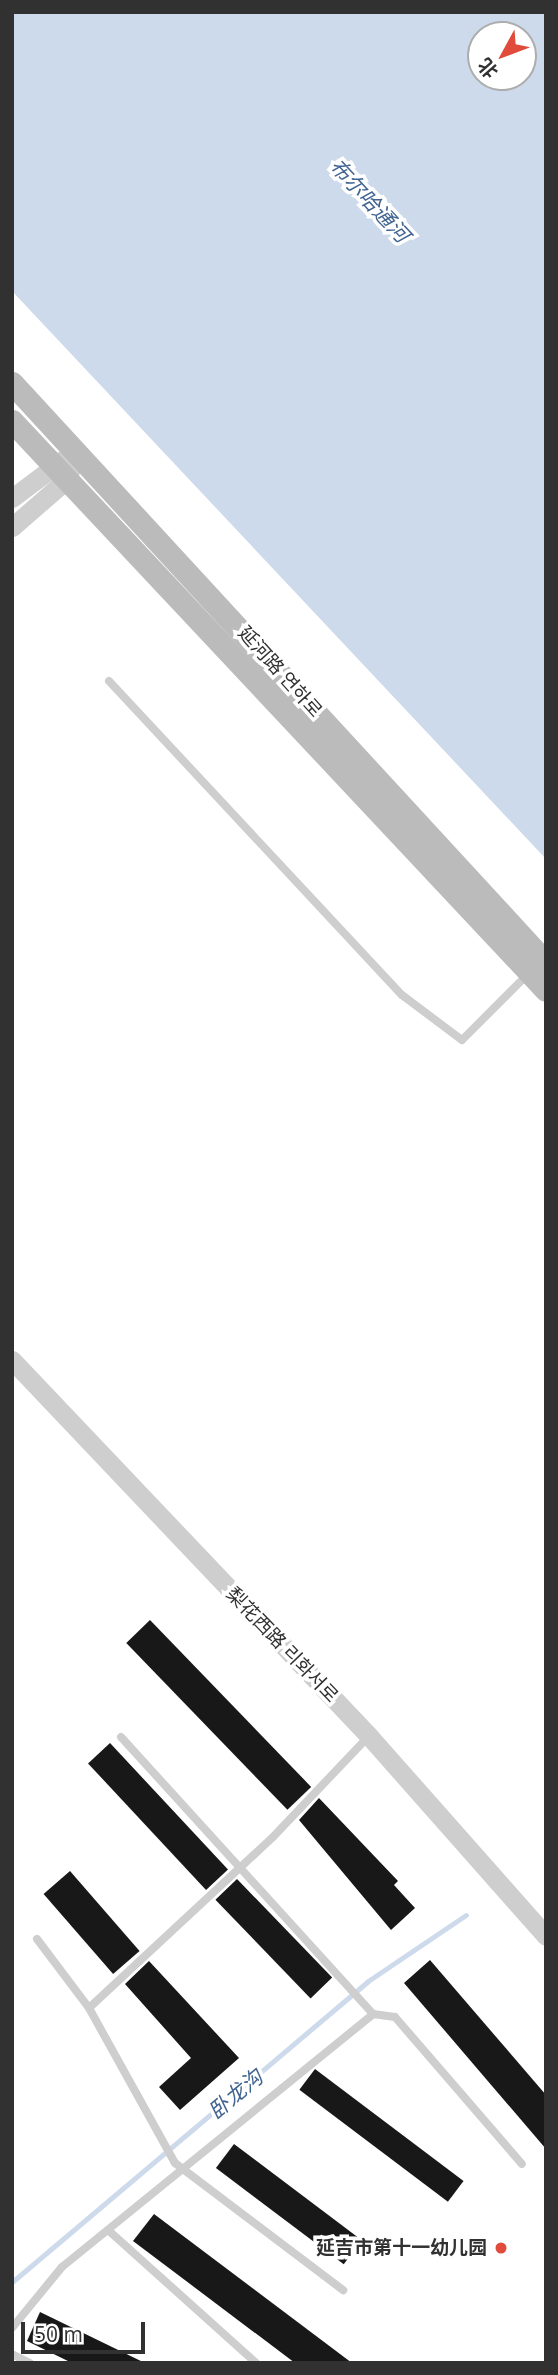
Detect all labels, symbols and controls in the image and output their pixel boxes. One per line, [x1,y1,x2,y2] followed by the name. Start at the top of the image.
[467,21,537,91] north arrow
[472,53,504,84] text: 北
[325,153,415,247] water label: 布尔哈通河
[233,622,327,722] street label: 延河路 연하로
[221,1583,343,1707] street label: 梨花西路 리화서로
[203,2064,267,2124] water label: 卧龙沟
[316,2237,487,2259] place label: 延吉市第十一幼儿园
[493,2240,509,2256] marker: 延吉市第十一幼儿园
[24,2308,149,2352] scale bar
[34,2320,83,2348] text: 50 m

